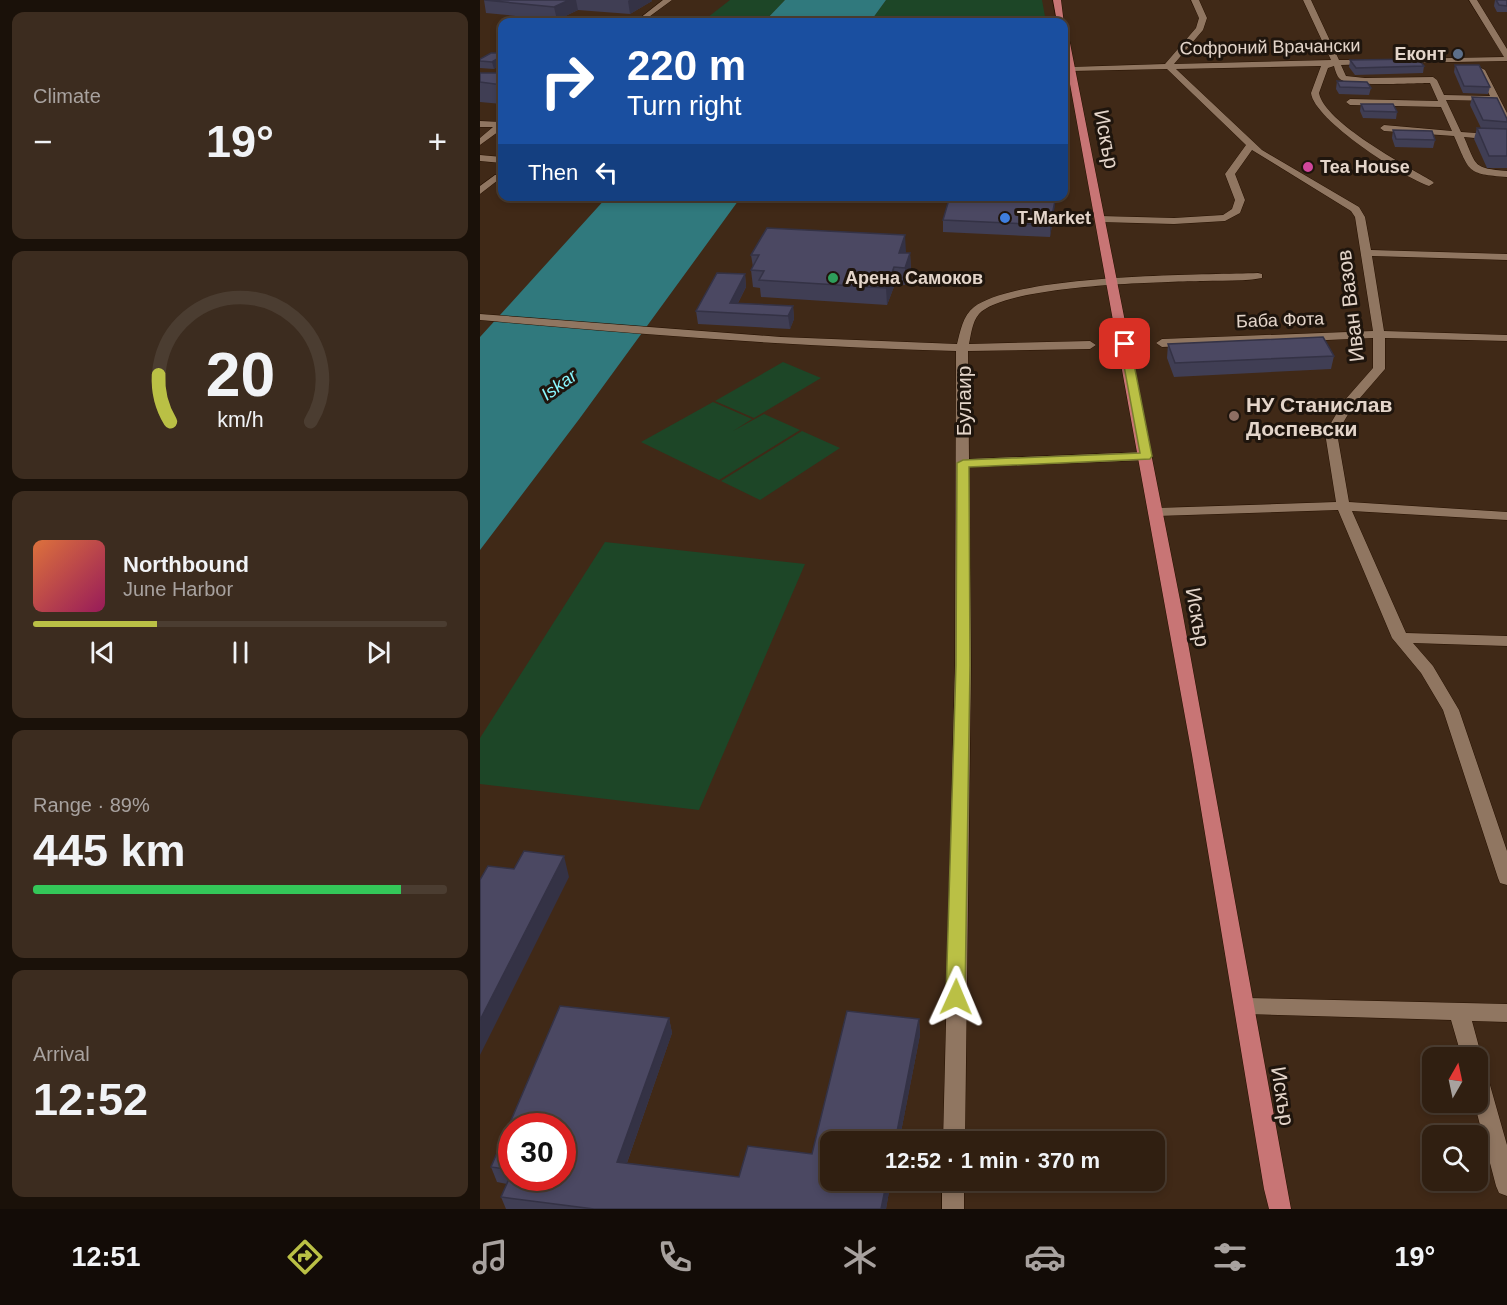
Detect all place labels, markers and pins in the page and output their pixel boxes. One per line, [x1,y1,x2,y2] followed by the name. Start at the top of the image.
[1395,44,1446,64] place label: Еконт
[1451,47,1465,61] marker: Еконт
[1320,157,1410,177] place label: Tea House
[1301,160,1315,174] marker: Tea House
[1017,208,1091,228] place label: T-Market
[998,211,1012,225] marker: T-Market
[845,268,983,288] place label: Арена Самоков
[826,271,840,285] marker: Арена Самоков
[1099,318,1150,369] pin
[1246,393,1392,440] place label: НУ Станислав Доспевски
[1227,409,1241,423] marker: НУ Станислав Доспевски

